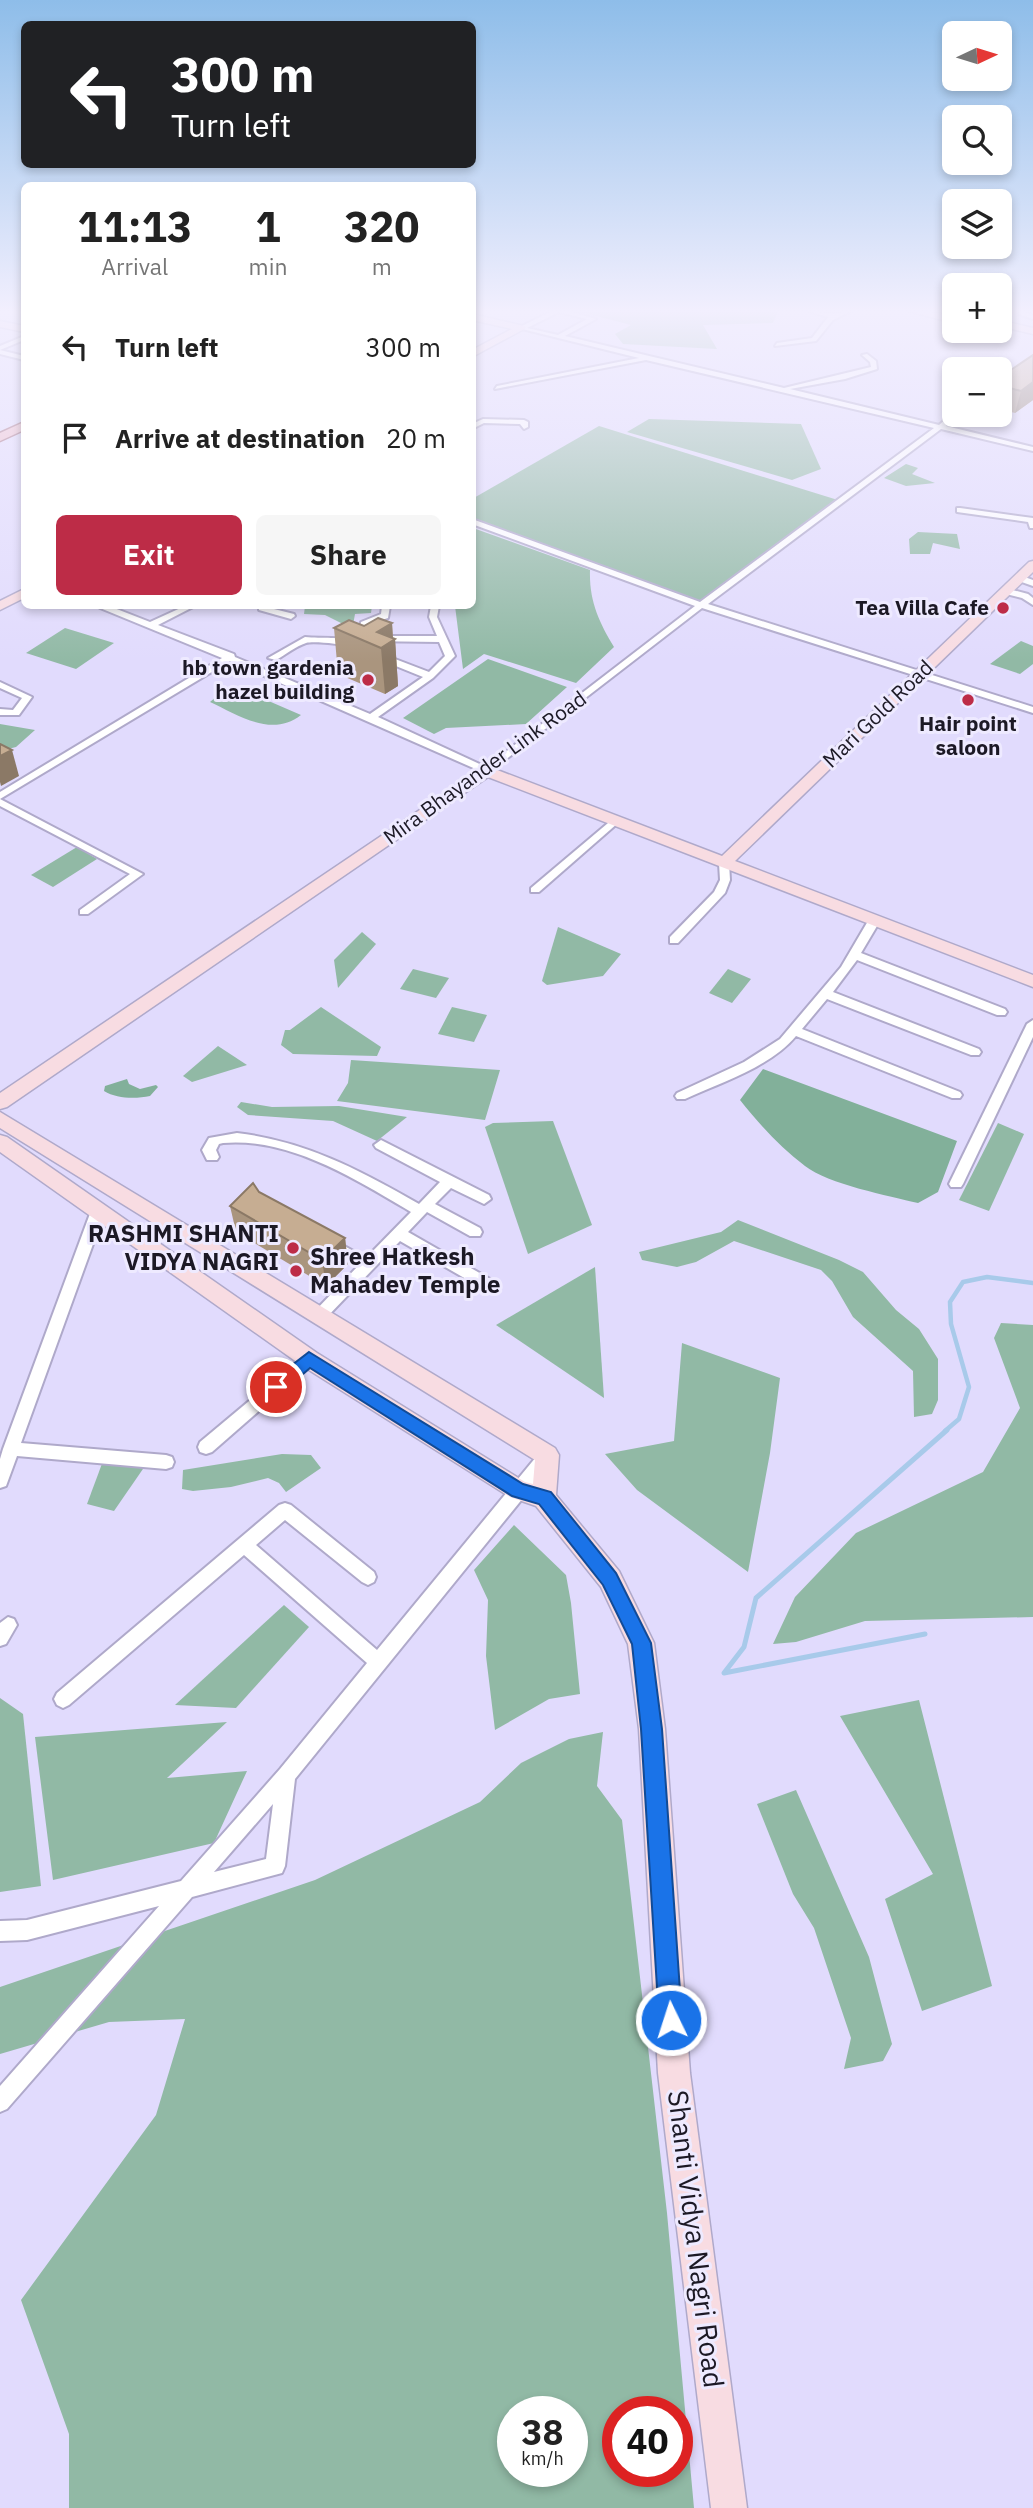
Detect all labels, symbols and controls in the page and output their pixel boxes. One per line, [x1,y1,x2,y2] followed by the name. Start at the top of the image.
[942,21,1012,91] north arrow
[942,21,1012,427] map controls
[171,42,315,105] text: 300 m
[56,49,147,140] icon: left
[171,104,291,146] text: Turn left
[942,105,1012,175] button: search
[942,189,1012,259] button: layers
[77,199,192,254] text: 11:13
[255,199,281,254] text: 1
[344,199,420,254] text: 320
[101,251,168,281] text: Arrival
[249,251,287,281] text: min
[372,251,392,281] text: m
[942,273,1012,343] button: +
[56,328,94,366] icon: left
[115,330,218,364] text: Turn left
[365,330,441,364] text: 300 m
[942,357,1012,427] button: −
[56,419,94,457] icon: arrive
[115,421,365,455] text: Arrive at destination
[386,421,446,455] text: 20 m
[56,515,242,595] button: Exit
[256,515,441,595] button: Share
[855,593,989,621] place label: Tea Villa Cafe
[995,600,1011,616] marker: Tea Villa Cafe
[182,653,354,705] place label: hb town gardenia hazel building
[816,653,939,773] street label: Mari Gold Road
[360,672,376,688] marker: hb town gardenia hazel building
[377,684,592,850] street label: Mira Bhayander Link Road
[960,692,976,708] marker: Hair point saloon
[919,709,1017,761] place label: Hair point saloon
[88,1217,279,1277] place label: RASHMI SHANTI VIDYA NAGRI
[285,1240,301,1256] marker: RASHMI SHANTI VIDYA NAGRI
[310,1240,500,1300] place label: Shree Hatkesh Mahadev Temple
[288,1263,304,1279] marker: Shree Hatkesh Mahadev Temple
[246,1357,306,1417] pin
[257,1368,295,1406] icon: arrive
[634,1983,708,2057] position arrow
[660,2088,733,2390] street label: Shanti Vidya Nagri Road
[602,2396,693,2487] speed limit sign: 40
[521,2409,564,2455] text: 38
[521,2447,564,2470] text: km/h

